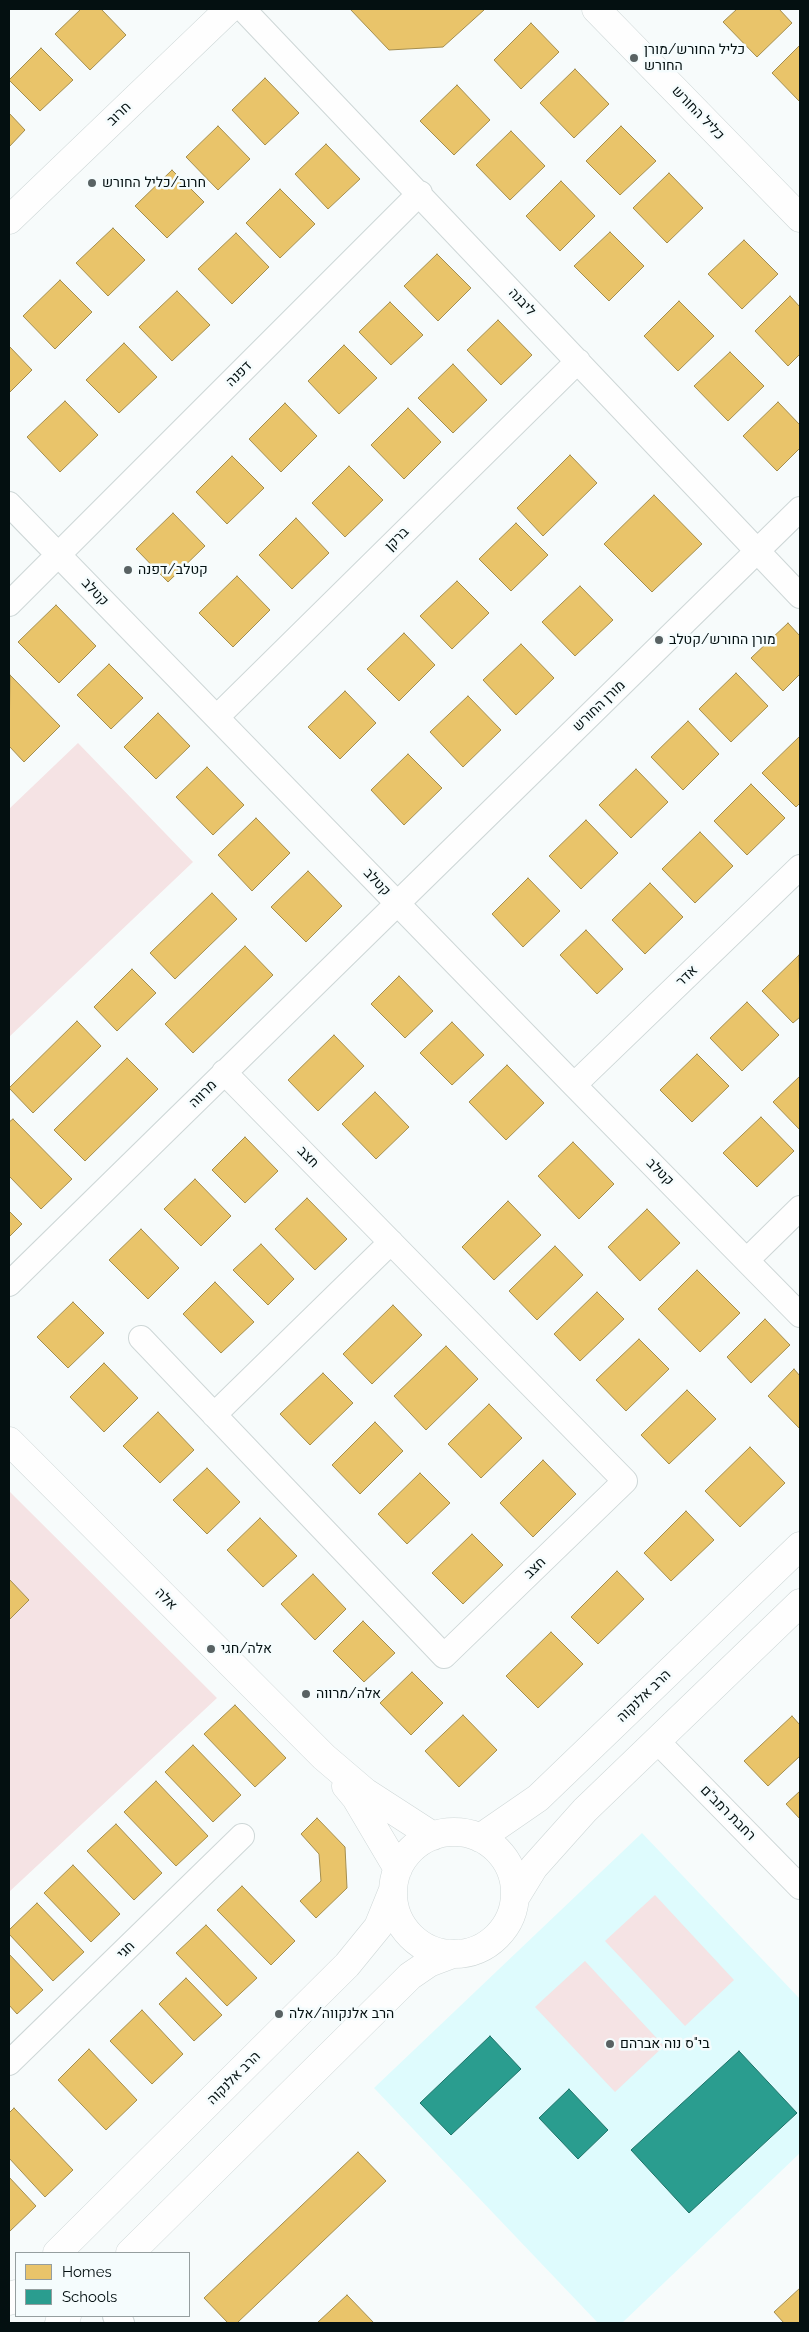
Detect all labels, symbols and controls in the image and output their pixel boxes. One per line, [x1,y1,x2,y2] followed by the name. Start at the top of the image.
[644,42,745,74] place label: כליל החורש/מורן החורש
[628,52,640,64] marker: כליל החורש/מורן החורש
[668,83,728,143] street label: כליל החורש
[103,99,135,129] street label: חרוב
[102,175,206,191] place label: חרוב/כליל החורש
[86,177,98,189] marker: חרוב/כליל החורש
[505,285,539,319] street label: ליבנה
[223,358,255,390] street label: דפנה
[382,524,412,554] street label: ברקן
[138,562,208,578] place label: קטלב/דפנה
[122,564,134,576] marker: קטלב/דפנה
[78,575,112,609] street label: קטלב
[669,632,776,648] place label: מורן החורש/קטלב
[653,634,665,646] marker: מורן החורש/קטלב
[569,677,629,735] street label: מורן החורש
[360,865,394,899] street label: קטלב
[673,962,701,990] street label: אדר
[186,1077,220,1111] street label: מרווה
[294,1143,322,1171] street label: חצב
[643,1155,677,1189] street label: קטלב
[521,1554,549,1582] street label: חצב
[151,1584,181,1614] street label: אלה
[221,1641,272,1657] place label: אלה/חגי
[205,1643,217,1655] marker: אלה/חגי
[614,1666,674,1726] street label: הרב אלנקוה
[316,1686,381,1702] place label: אלה/מרווה
[300,1688,312,1700] marker: אלה/מרווה
[697,1782,759,1844] street label: רחבת רמב"ם
[114,1938,138,1962] street label: חגי
[289,2006,394,2022] place label: הרב אלנקווה/אלה
[273,2008,285,2020] marker: הרב אלנקווה/אלה
[620,2036,710,2052] place label: בי"ס נוה אברהם
[604,2038,616,2050] marker: בי"ס נוה אברהם
[204,2048,264,2108] street label: הרב אלנקוה
[15,2252,190,2317] legend
[62,2263,112,2281] text: Homes
[62,2288,117,2306] text: Schools

